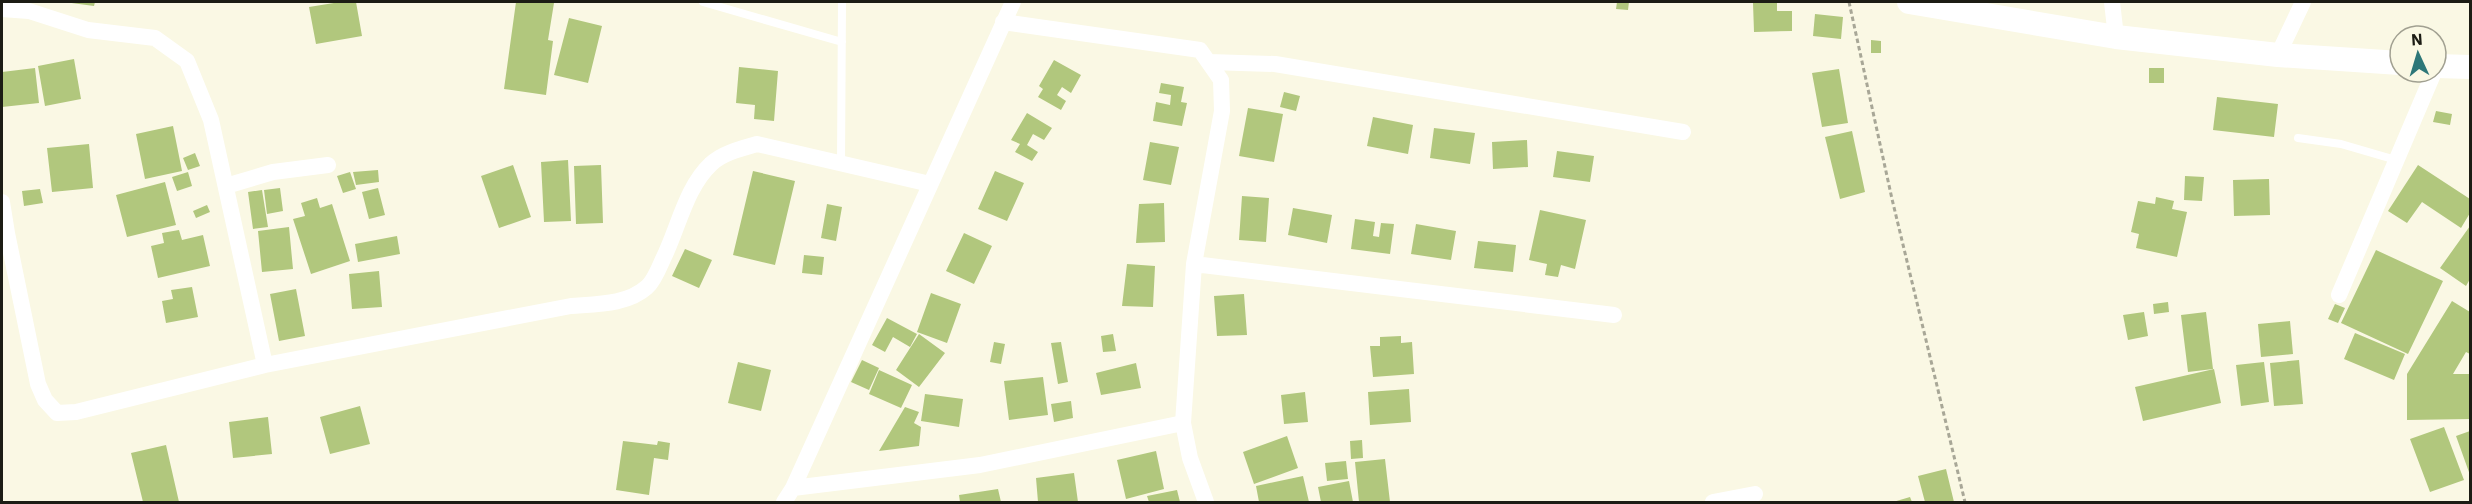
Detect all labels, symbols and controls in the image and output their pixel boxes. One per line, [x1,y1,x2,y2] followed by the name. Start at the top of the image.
[2388,24,2448,84] north arrow
[2410,29,2423,49] text: N

